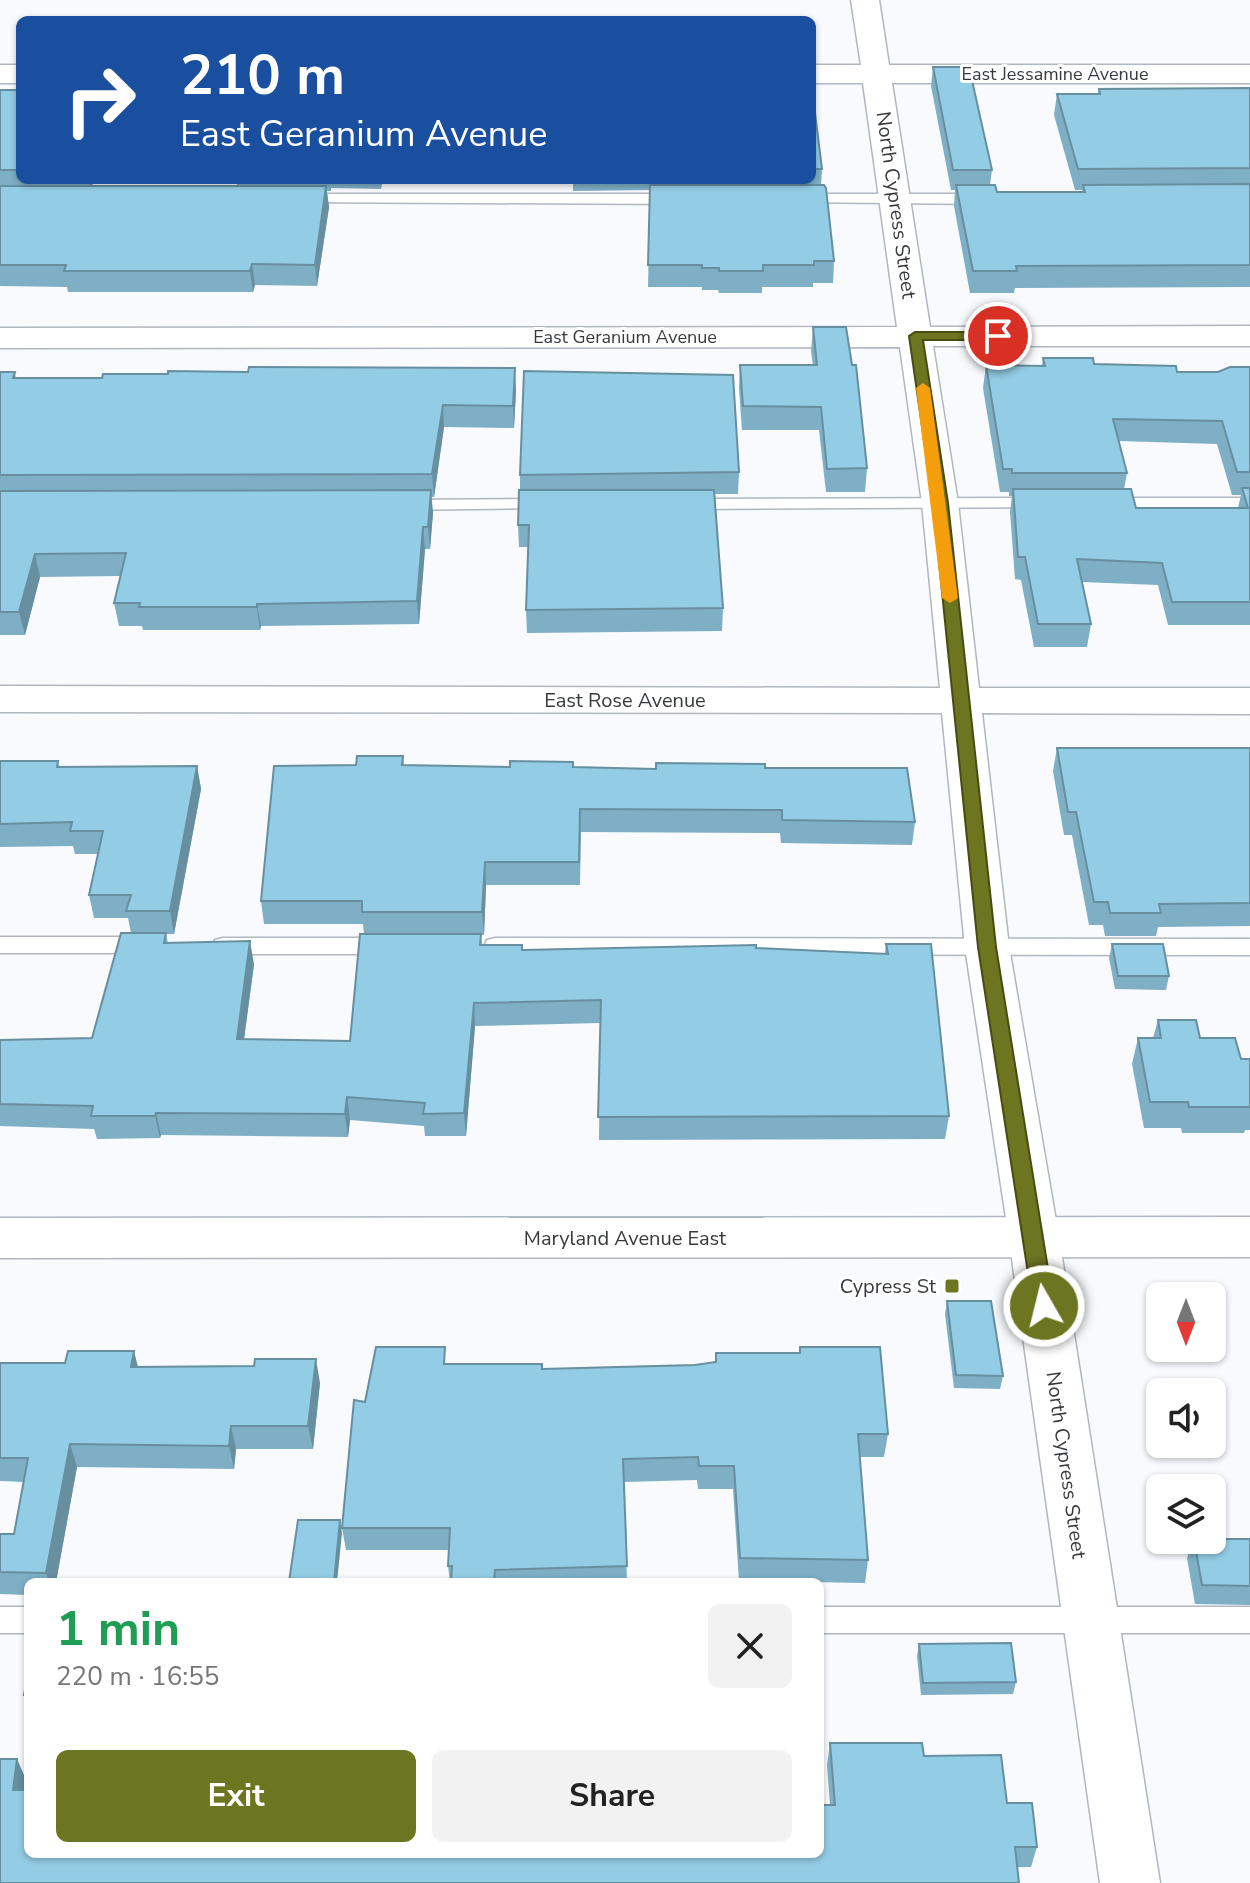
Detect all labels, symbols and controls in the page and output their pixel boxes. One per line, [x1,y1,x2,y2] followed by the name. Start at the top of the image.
[180,37,345,114] text: 210 m
[48,48,152,152] icon: right
[962,62,1148,86] street label: East Jessamine Avenue
[180,110,547,159] text: East Geranium Avenue
[870,110,923,301] street label: North Cypress Street
[964,302,1032,370] pin
[976,314,1020,358] icon: arrive
[533,325,717,349] street label: East Geranium Avenue
[544,687,706,714] street label: East Rose Avenue
[524,1225,727,1252] street label: Maryland Avenue East
[1002,1264,1086,1348] position arrow
[840,1273,937,1300] place label: Cypress St
[943,1277,961,1295] marker: Cypress St
[1146,1282,1226,1362] north arrow
[1146,1282,1226,1554] map controls
[1040,1370,1093,1561] street label: North Cypress Street
[1146,1378,1226,1458] button: sound
[1146,1474,1226,1554] button: layers
[56,1596,180,1662] text: 1 min
[708,1604,792,1688] button: close
[56,1659,219,1694] text: 220 m · 16:55
[56,1750,416,1842] button: Exit
[432,1750,792,1842] button: Share

